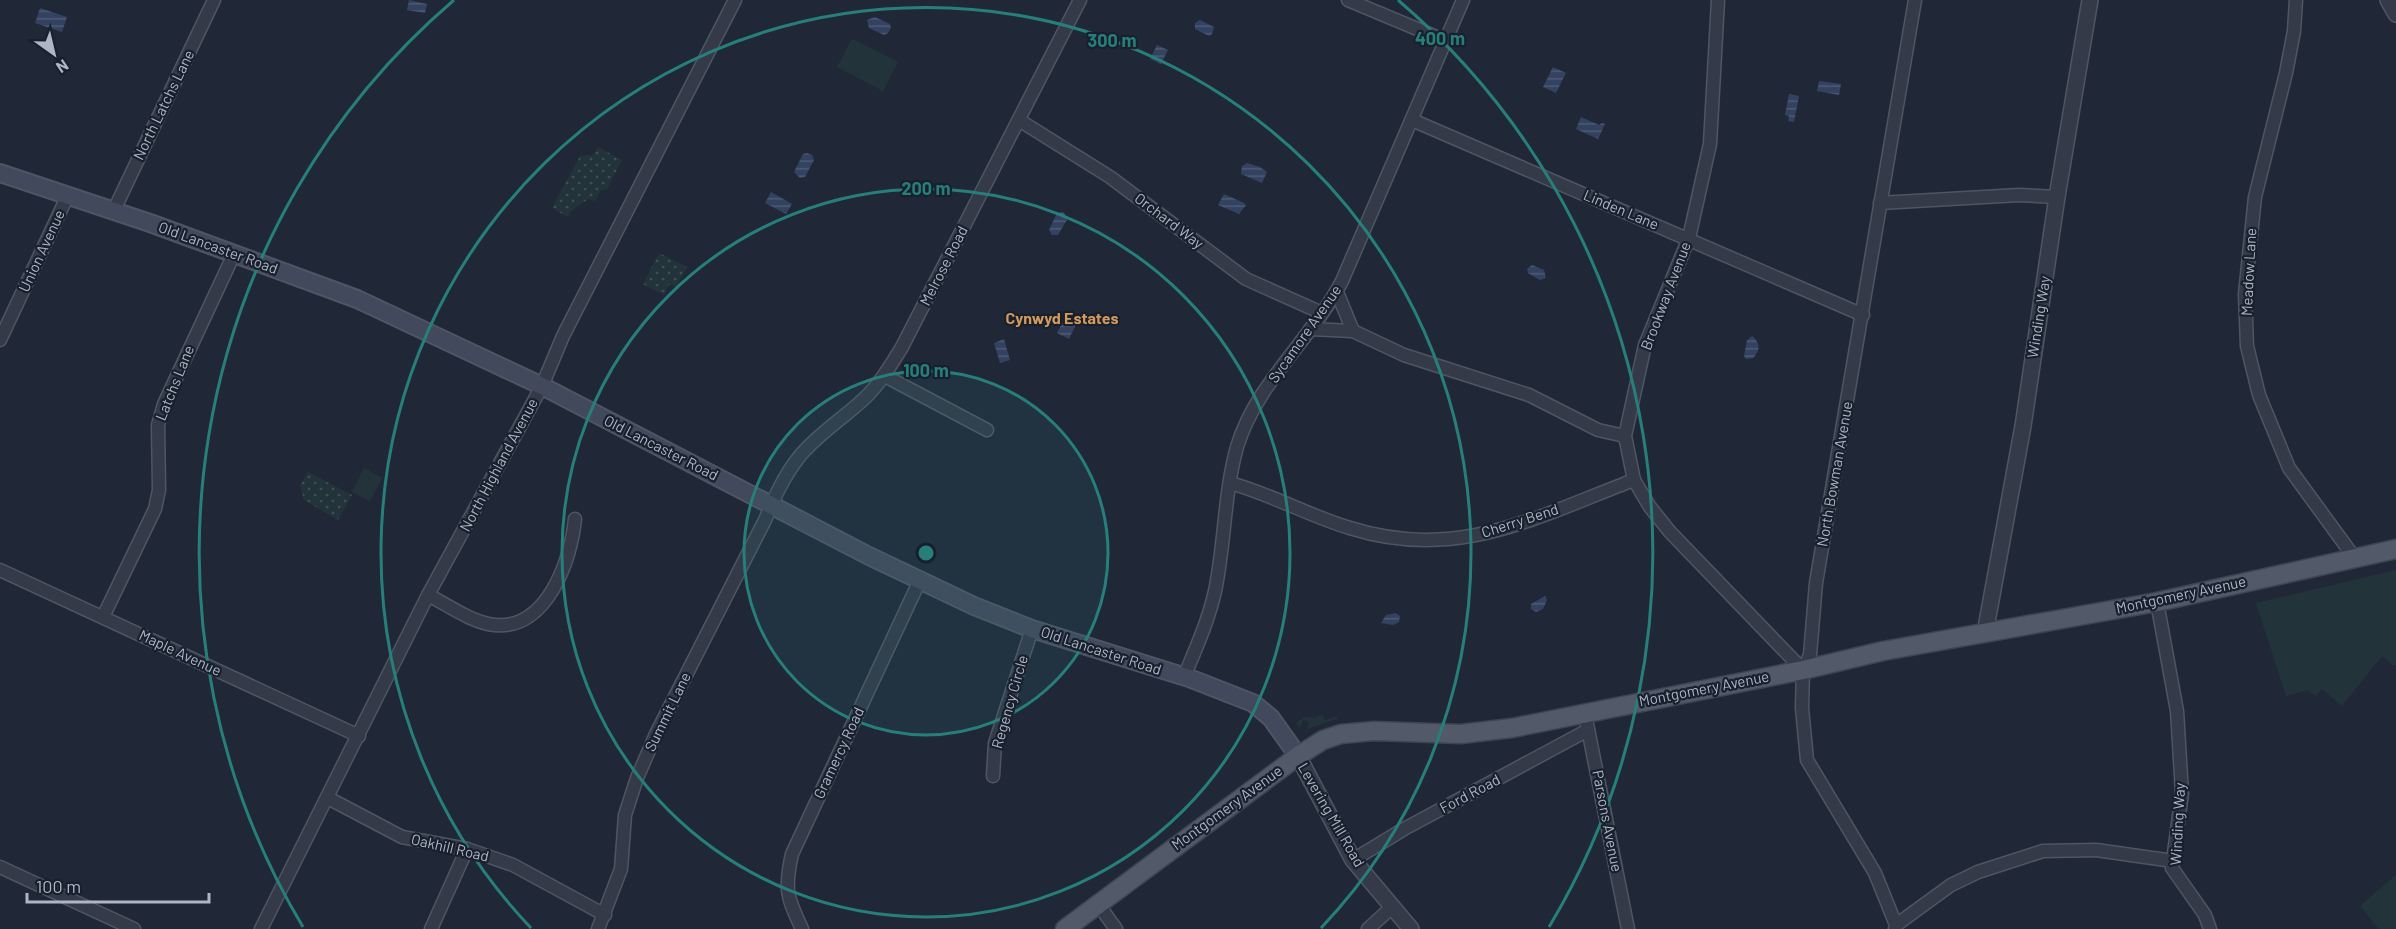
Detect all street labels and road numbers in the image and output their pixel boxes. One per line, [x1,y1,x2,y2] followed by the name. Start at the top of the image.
[129,47,198,163] street label: North Latchs Lane
[1581,185,1662,233] street label: Linden Lane
[1132,188,1208,252] street label: Orchard Way
[14,207,68,295] street label: Union Avenue
[156,217,280,277] street label: Old Lancaster Road
[915,223,971,308] street label: Melrose Road
[2237,227,2259,317] street label: Meadow Lane
[1636,239,1694,352] street label: Brookway Avenue
[2023,274,2053,359] street label: Winding Way
[1264,281,1345,386] street label: Sycamore Avenue
[151,342,197,423] street label: Latchs Lane
[455,395,541,534] street label: North Highland Avenue
[1812,400,1856,548] street label: North Bowman Avenue
[601,411,722,484] street label: Old Lancaster Road
[1479,499,1560,541] street label: Cherry Bend
[2114,571,2247,617] street label: Montgomery Avenue
[1039,622,1164,678] street label: Old Lancaster Road
[136,625,224,679] street label: Maple Avenue
[987,653,1031,751] street label: Regency Circle
[1637,667,1770,709] street label: Montgomery Avenue
[640,669,694,754] street label: Summit Lane
[809,704,867,801] street label: Gramercy Road
[1295,759,1369,870] street label: Levering Mill Road
[1168,761,1285,853] street label: Montgomery Avenue
[1589,768,1627,873] street label: Parsons Avenue
[1436,770,1503,817] street label: Ford Road
[2166,782,2188,866] street label: Winding Way
[410,829,491,865] street label: Oakhill Road

